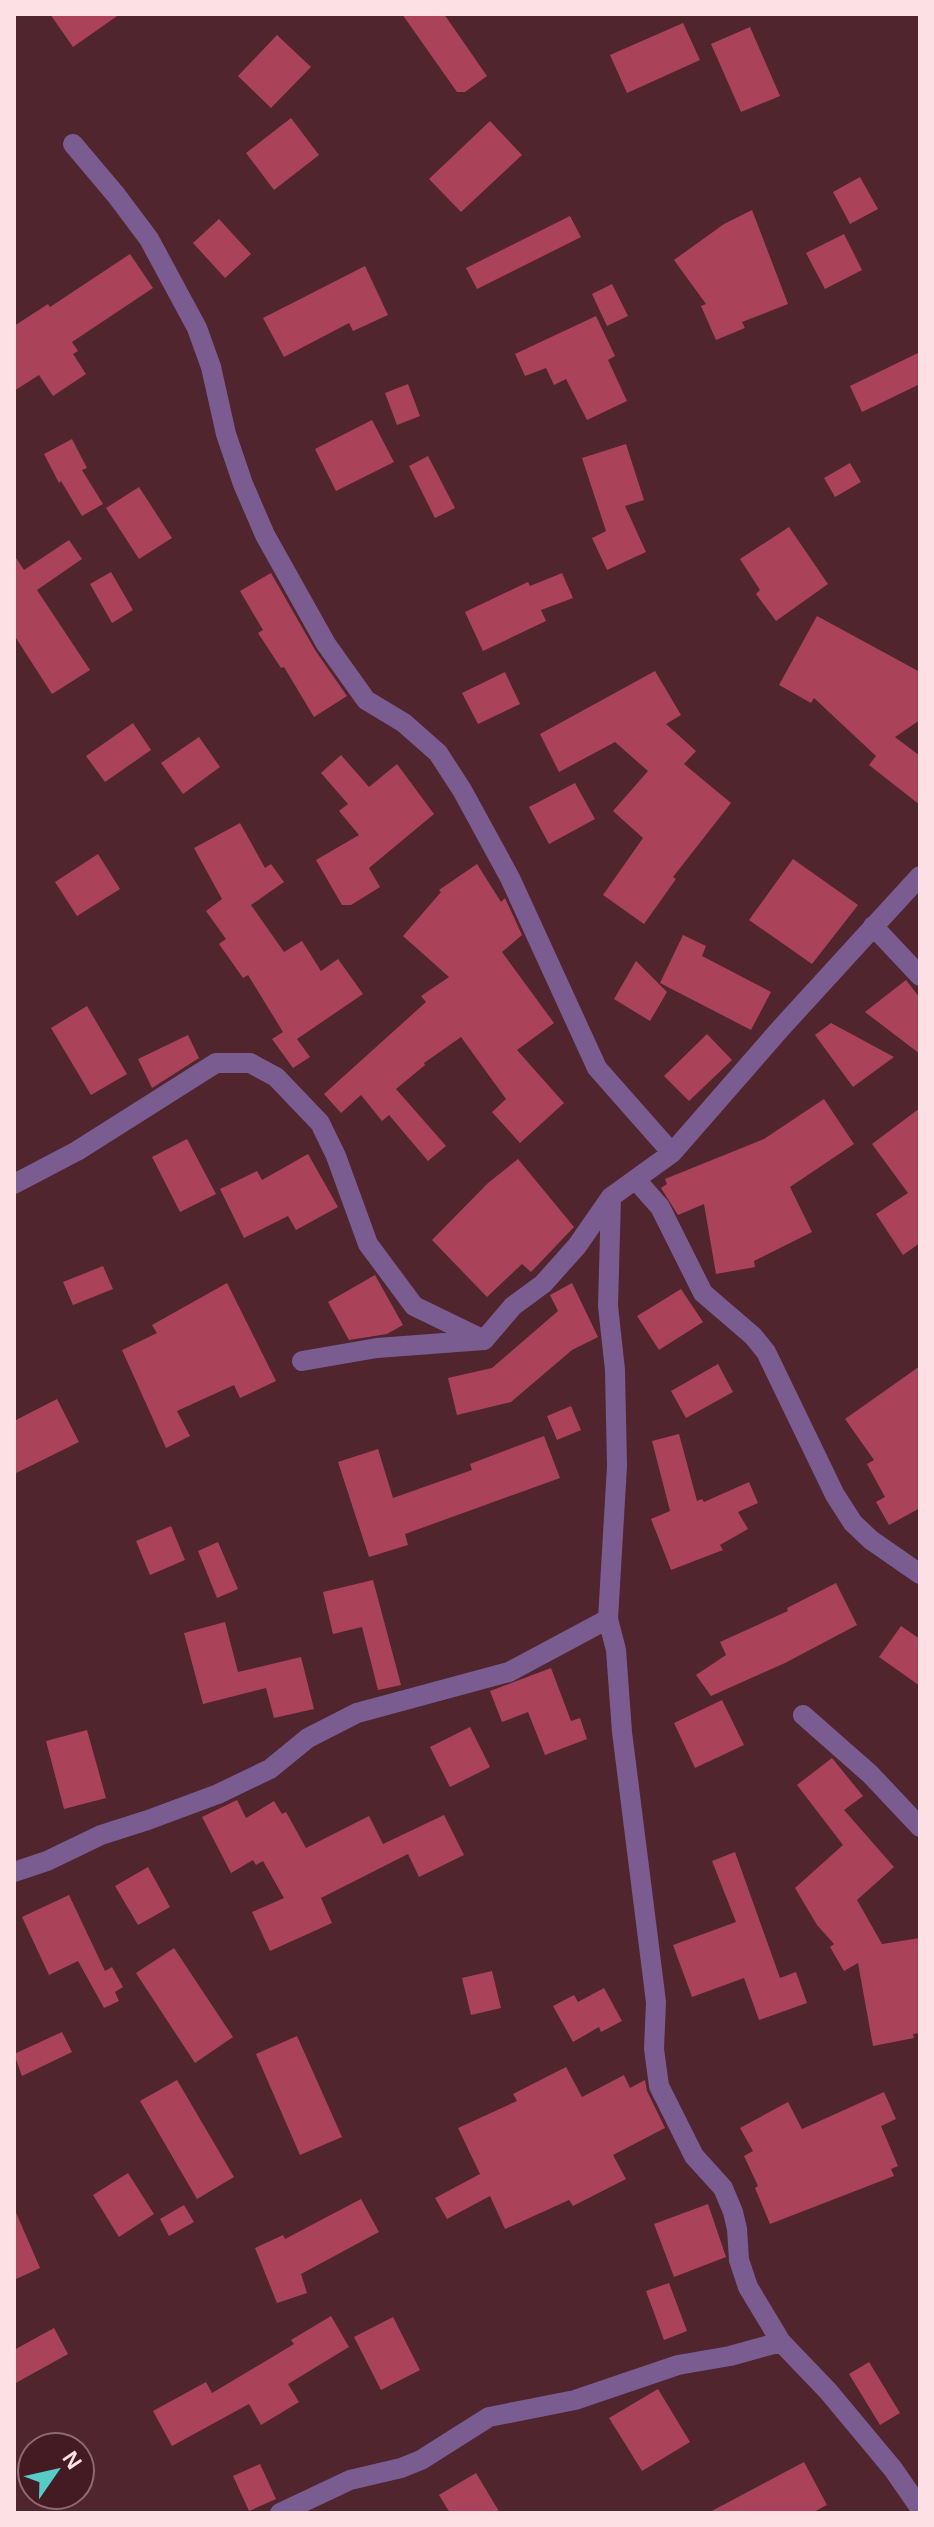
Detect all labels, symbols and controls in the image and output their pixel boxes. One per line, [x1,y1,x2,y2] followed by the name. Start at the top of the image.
[16,2431,96,2511] north arrow
[57,2447,87,2474] text: N

